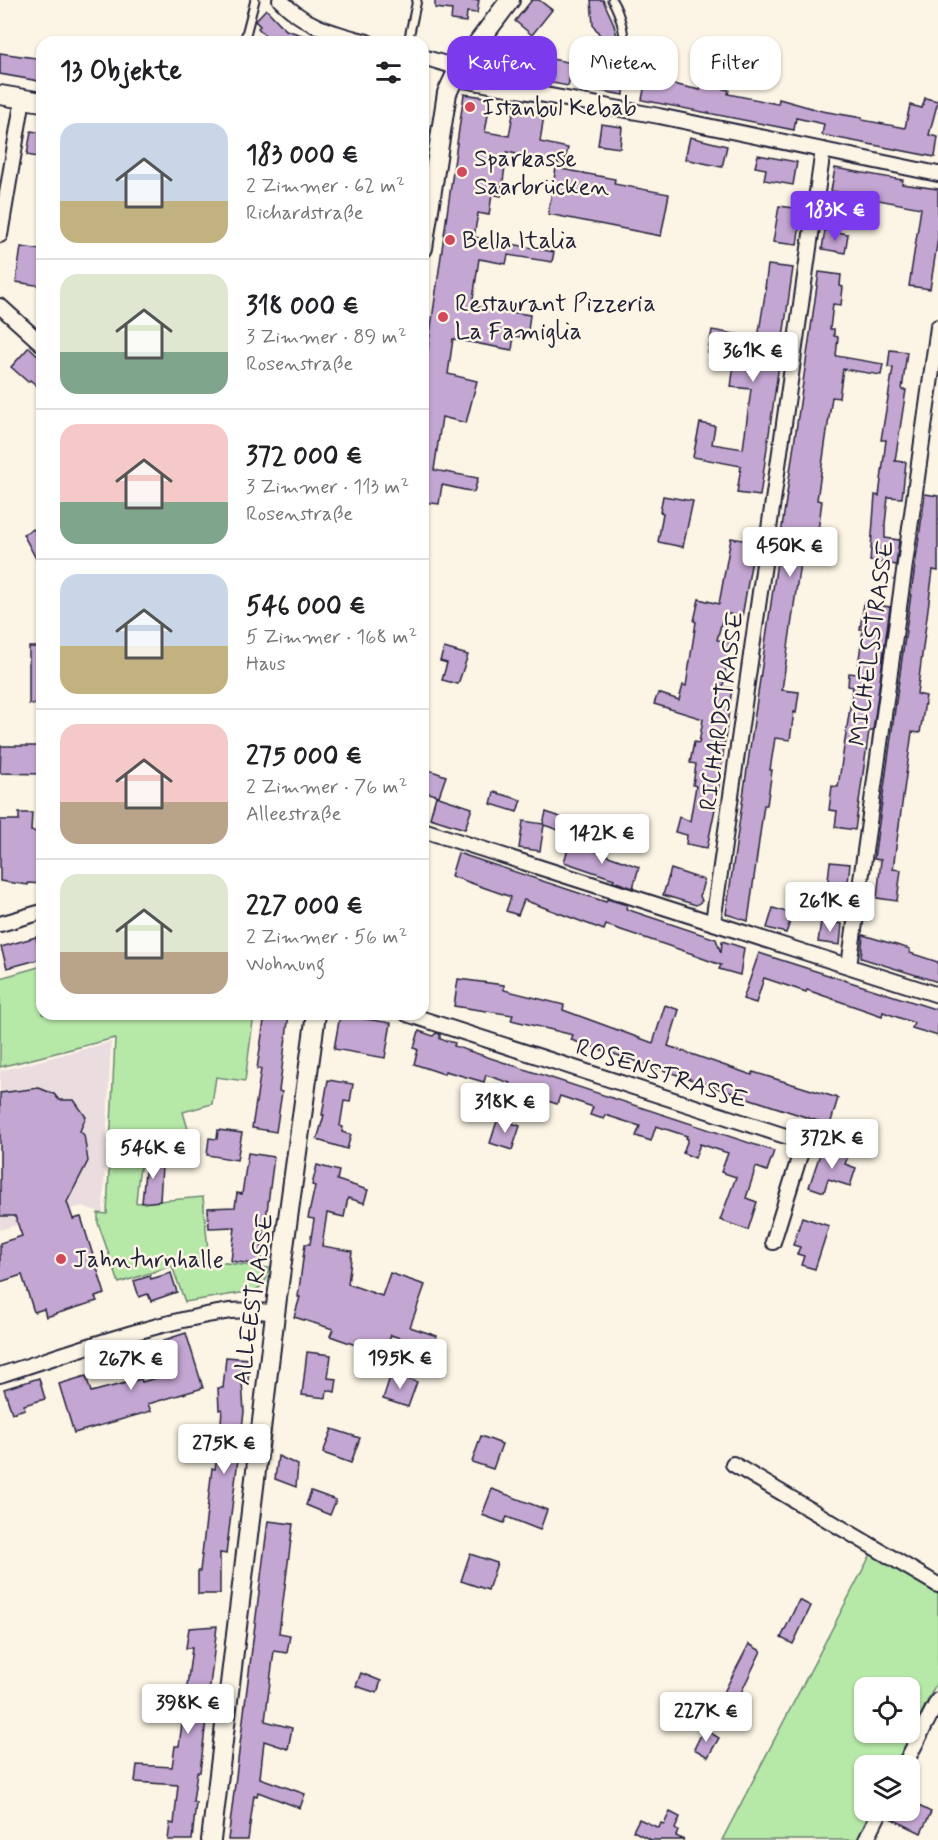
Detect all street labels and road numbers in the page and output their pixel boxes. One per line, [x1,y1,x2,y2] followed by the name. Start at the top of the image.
[843,539,902,748] street label: MICHELSSTRASSE
[693,610,752,813] street label: RICHARDSTRASSE
[572,1032,751,1117] street label: ROSENSTRASSE
[227,1211,282,1387] street label: ALLEESTRASSE

